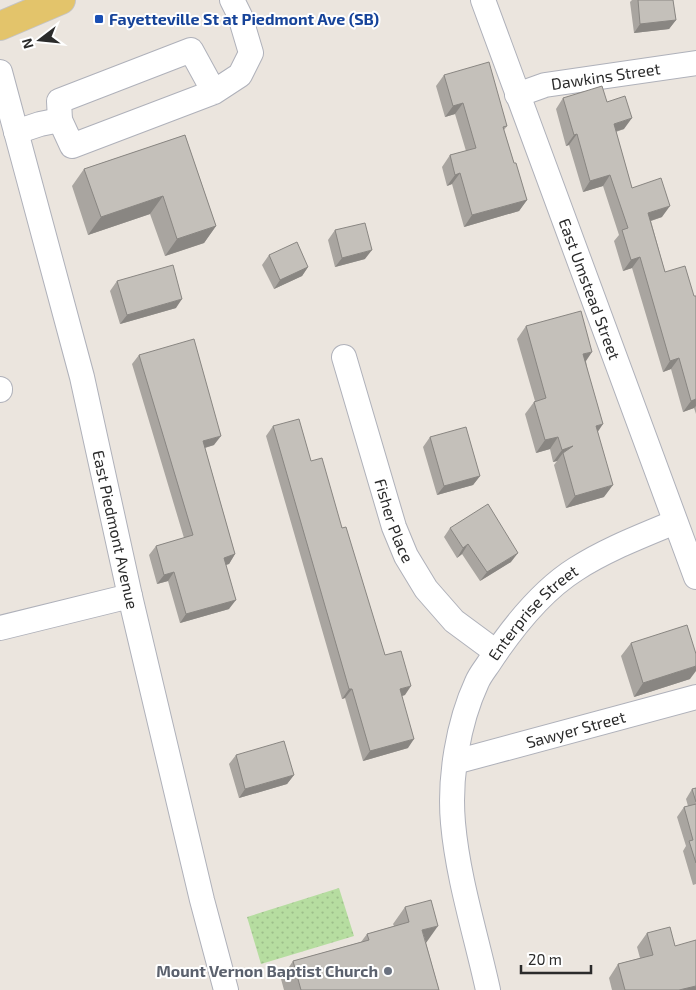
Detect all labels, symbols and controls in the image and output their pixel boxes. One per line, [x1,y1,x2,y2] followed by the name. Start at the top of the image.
[109,9,379,29] place label: Fayetteville St at Piedmont Ave (SB)
[93,13,105,25] marker: Fayetteville St at Piedmont Ave (SB)
[15,15,65,65] north arrow
[17,37,37,51] text: N
[550,58,661,93] street label: Dawkins Street
[555,216,625,362] street label: East Umstead Street
[89,448,143,611] street label: East Piedmont Avenue
[371,476,418,566] street label: Fisher Place
[484,560,581,664] street label: Enterprise Street
[524,706,627,751] street label: Sawyer Street
[521,942,591,974] scale bar
[528,950,562,968] text: 20 m
[156,961,378,980] place label: Mount Vernon Baptist Church
[382,965,394,977] marker: Mount Vernon Baptist Church

